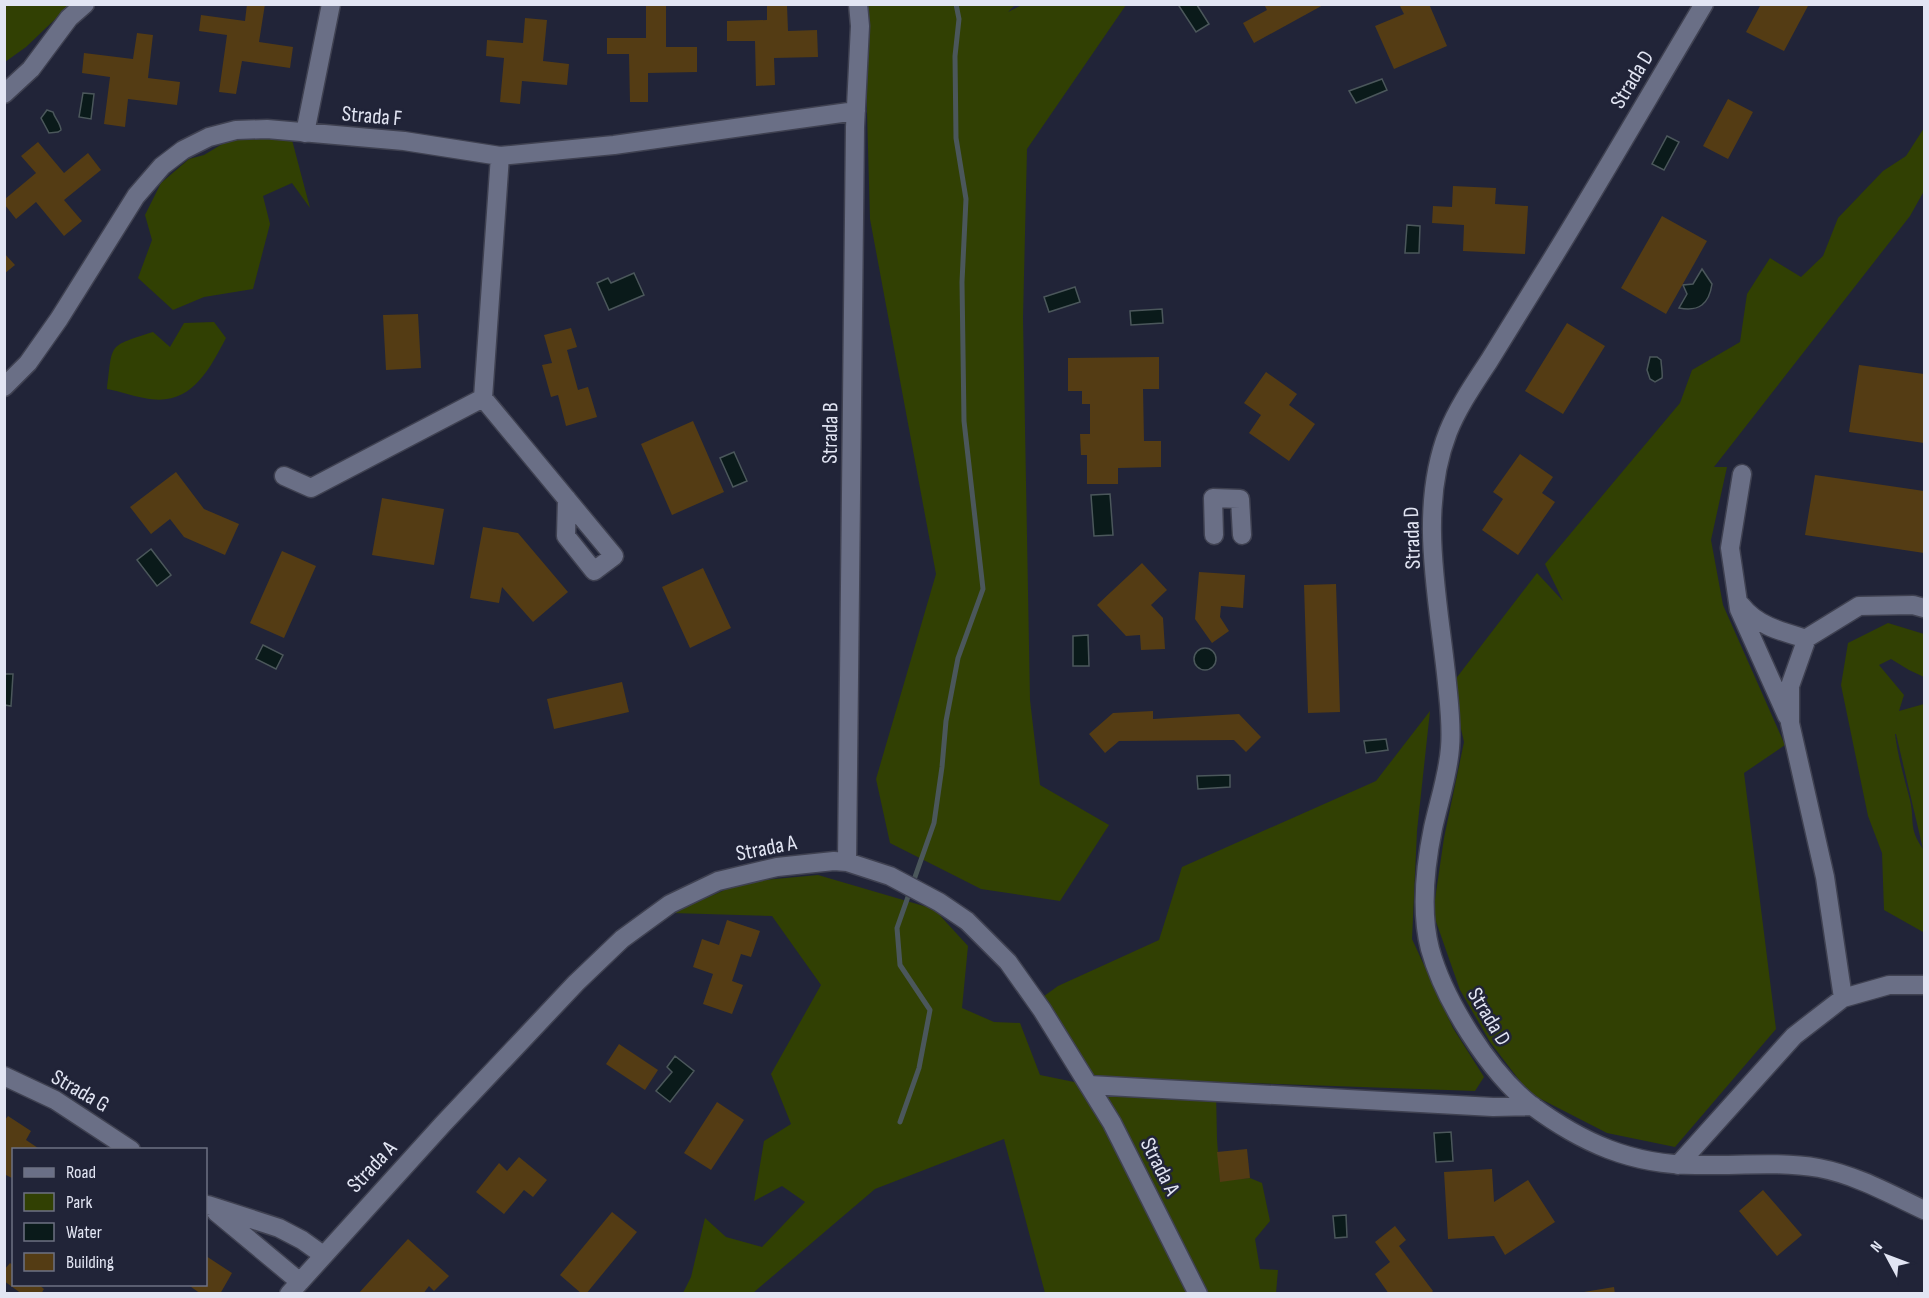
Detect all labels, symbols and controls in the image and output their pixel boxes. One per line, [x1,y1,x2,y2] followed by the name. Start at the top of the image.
[1605,46,1660,114] street label: Strada D
[341,100,403,133] street label: Strada F
[816,402,845,464] street label: Strada B
[1398,506,1427,570] street label: Strada D
[734,829,799,868] street label: Strada A
[1461,983,1516,1051] street label: Strada D
[46,1064,114,1119] street label: Strada G
[1134,1133,1186,1201] street label: Strada A
[341,1135,403,1199] street label: Strada A
[12,1148,207,1286] legend
[66,1162,96,1183] text: Road
[66,1192,92,1213] text: Park
[66,1222,102,1243] text: Water
[1857,1226,1917,1286] north arrow
[1867,1238,1887,1257] text: N
[66,1252,114,1273] text: Building

